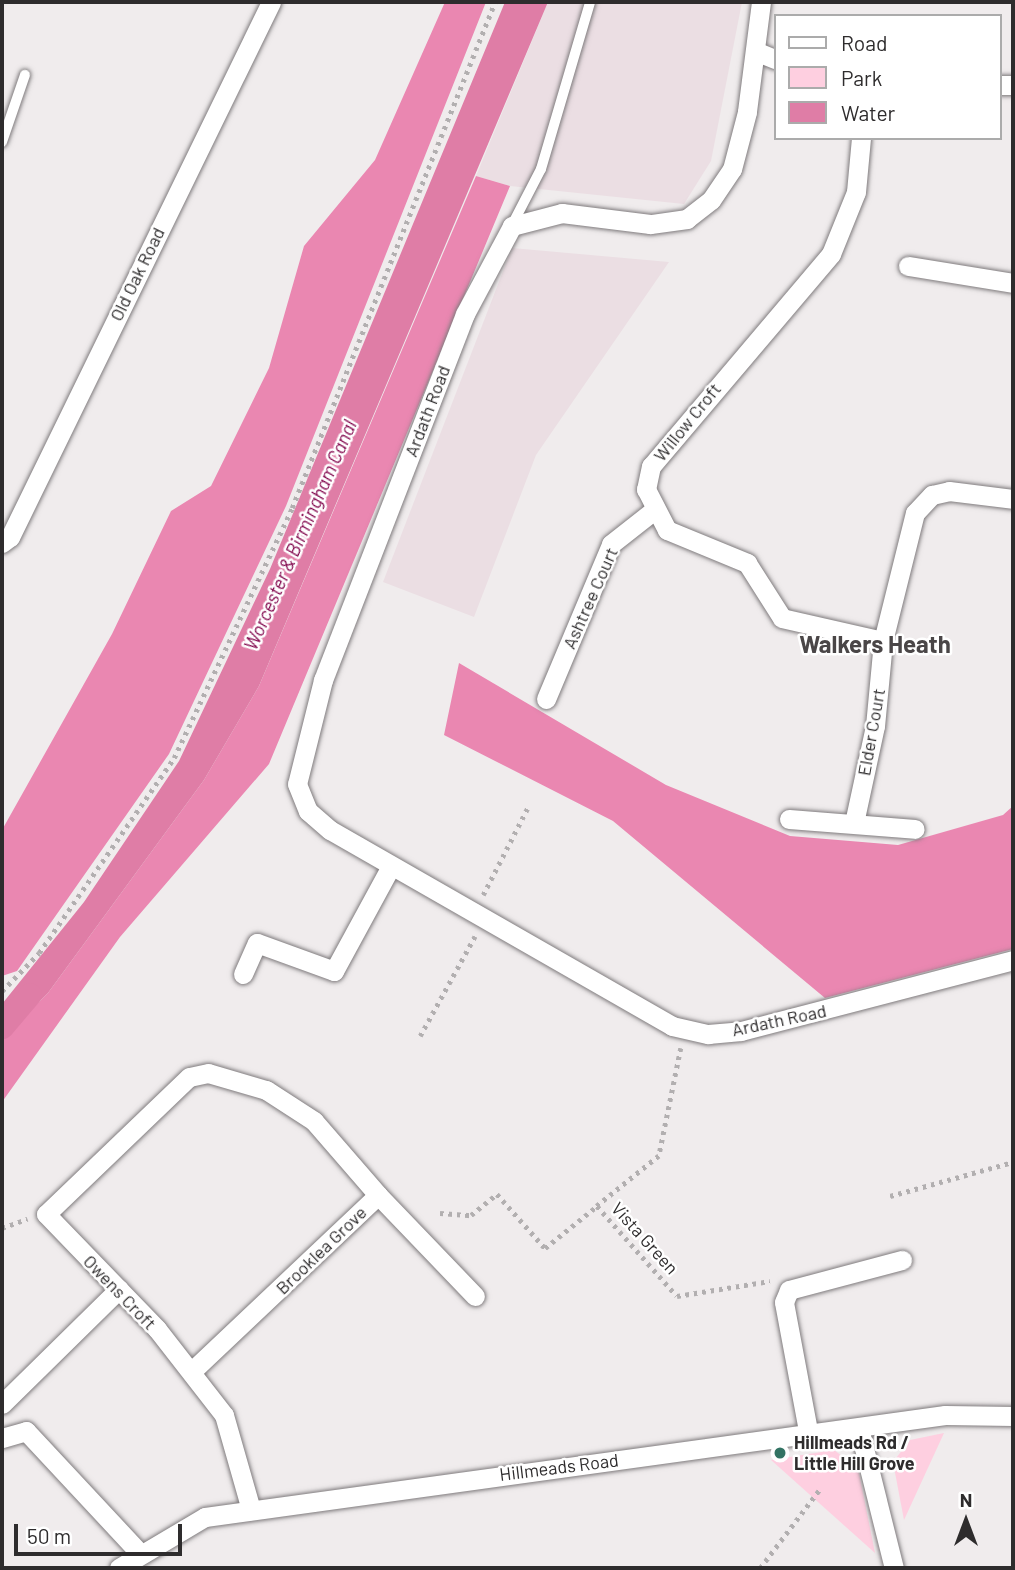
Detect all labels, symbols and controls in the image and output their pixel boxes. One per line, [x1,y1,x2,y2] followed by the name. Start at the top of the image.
[774,14,1001,140] legend
[841,30,887,55] text: Road
[841,65,882,90] text: Park
[841,100,895,125] text: Water
[105,224,169,324] street label: Old Oak Road
[400,362,454,460] street label: Ardath Road
[649,378,725,466] street label: Willow Croft
[239,416,361,654] water label: Worcester & Birmingham Canal
[558,544,622,652] street label: Ashtree Court
[799,630,951,658] district label: Walkers Heath
[853,687,889,777] street label: Elder Court
[730,999,828,1041] street label: Ardath Road
[607,1197,683,1279] street label: Vista Green
[271,1201,371,1299] street label: Brooklea Grove
[79,1250,161,1334] street label: Owens Croft
[794,1432,914,1474] place label: Hillmeads Rd / Little Hill Grove
[772,1445,788,1461] marker: Hillmeads Rd / Little Hill Grove
[498,1449,620,1485] street label: Hillmeads Road
[931,1486,1001,1556] north arrow
[960,1488,972,1511] text: N
[18,1510,186,1554] scale bar
[27,1523,71,1548] text: 50 m

